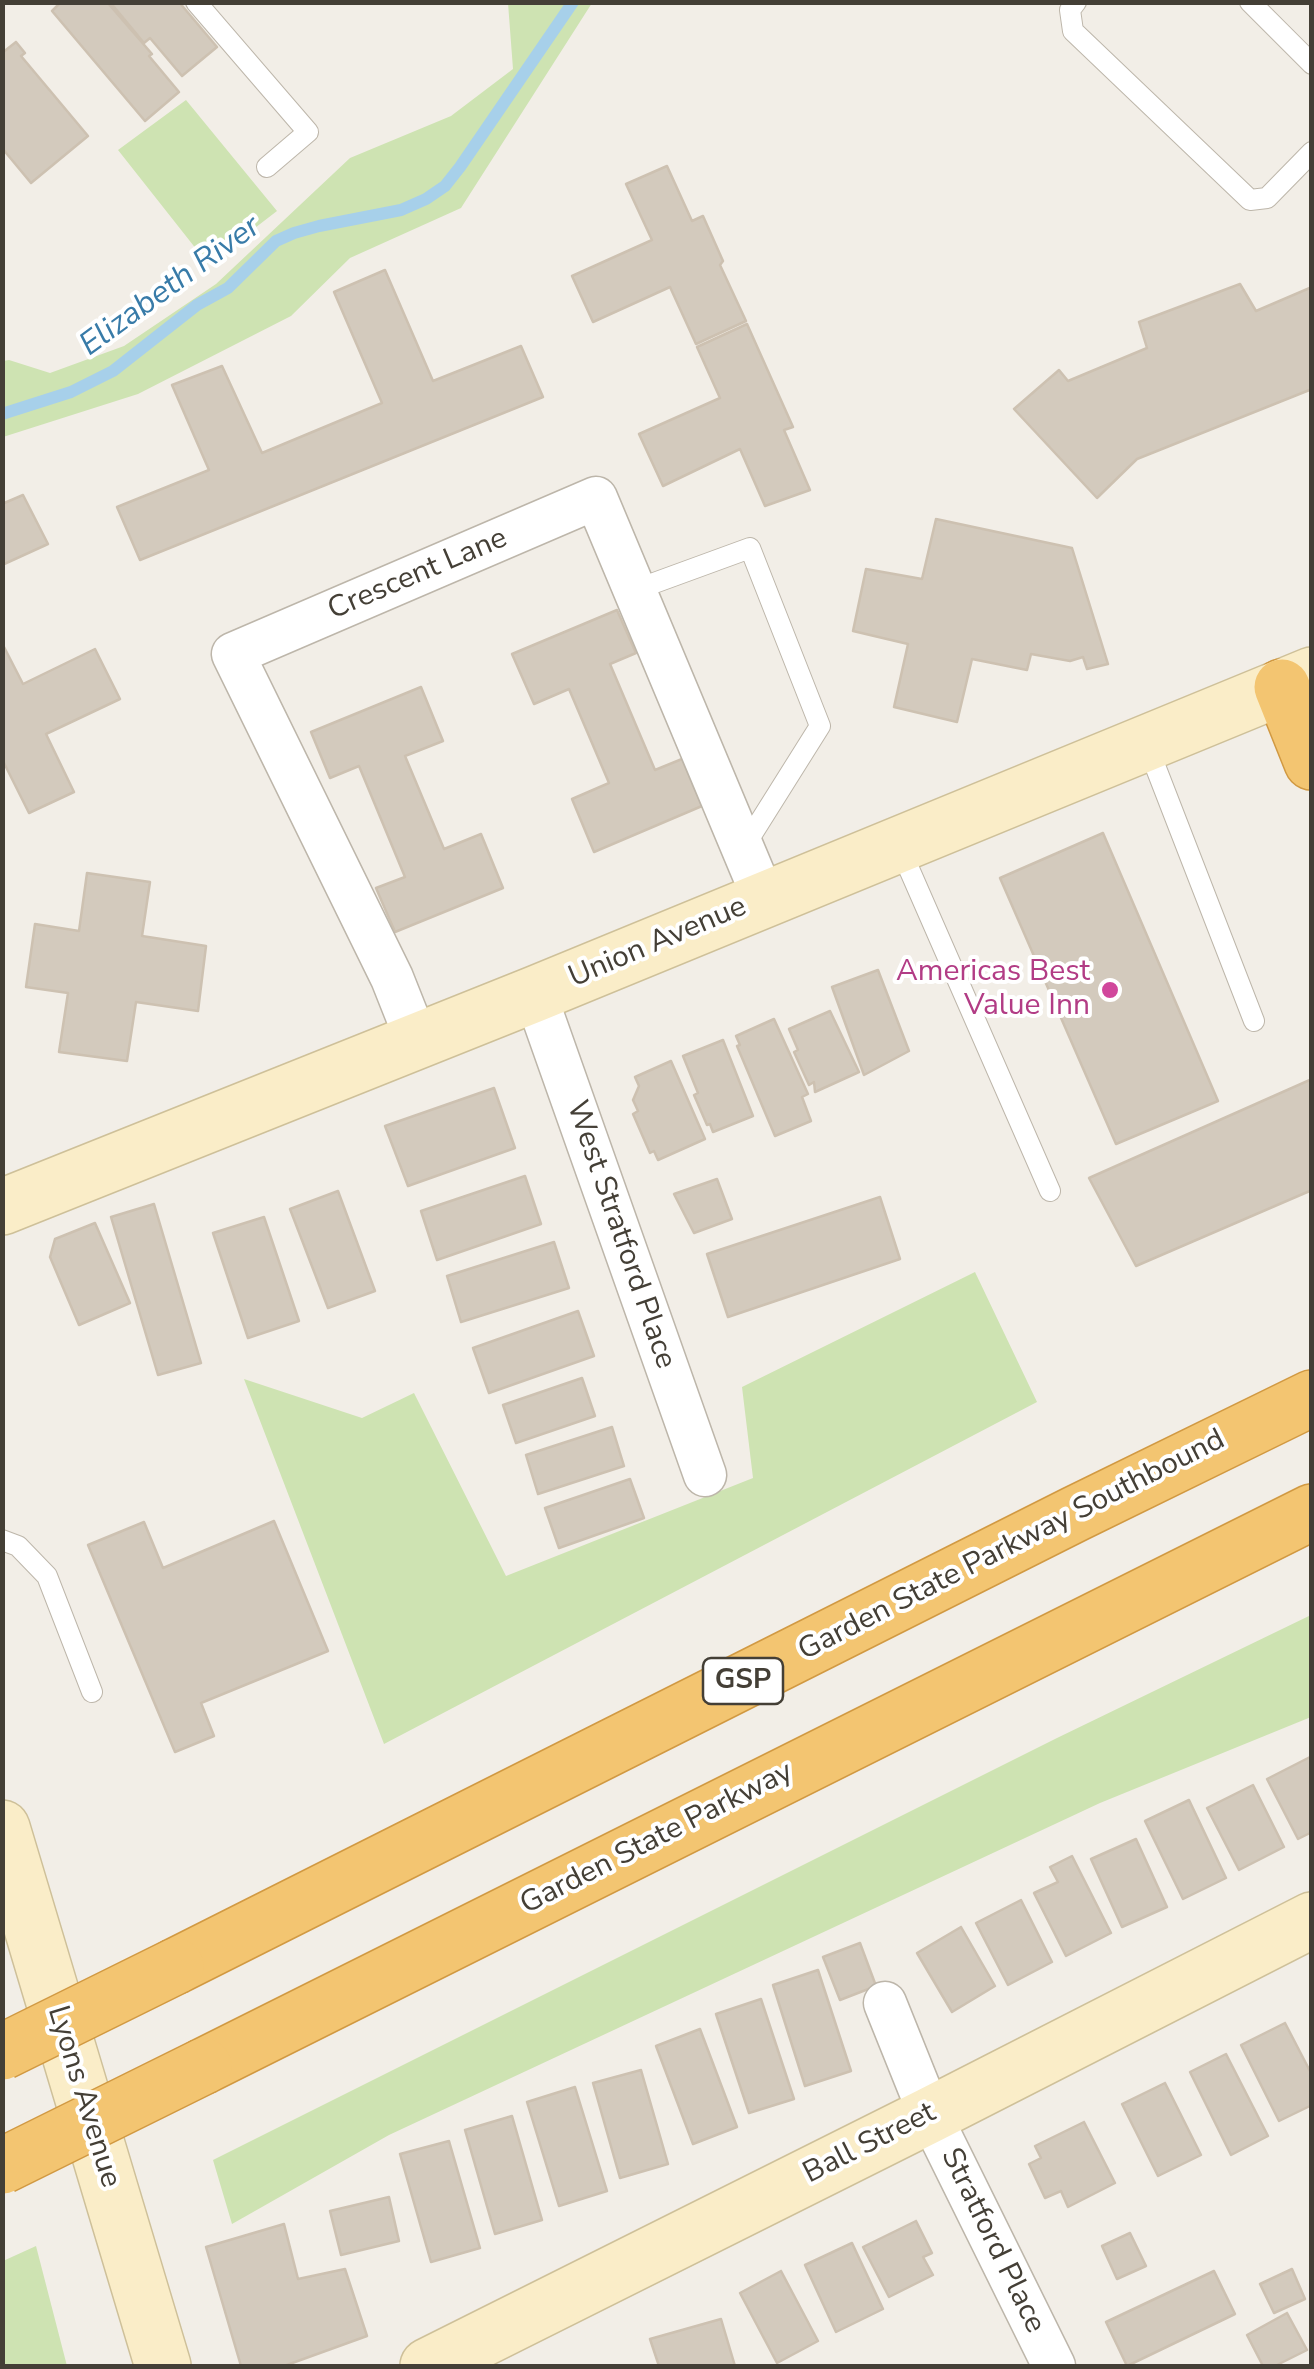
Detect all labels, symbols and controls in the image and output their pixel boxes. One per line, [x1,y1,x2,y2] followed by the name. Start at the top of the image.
[73,209,269,365] water label: Elizabeth River
[323,521,513,629] street label: Crescent Lane
[564,889,752,997] street label: Union Avenue
[896,955,1090,1026] place label: Americas Best Value Inn
[1099,979,1121,1001] marker: Americas Best Value Inn
[557,1096,683,1374] street label: West Stratford Place
[793,1422,1231,1670] street label: Garden State Parkway Southbound
[703,1658,783,1704] road number: GSP
[515,1755,799,1923] street label: Garden State Parkway
[38,2002,128,2192] street label: Lyons Avenue
[798,2095,942,2193] street label: Ball Street
[932,2143,1052,2339] street label: Stratford Place

